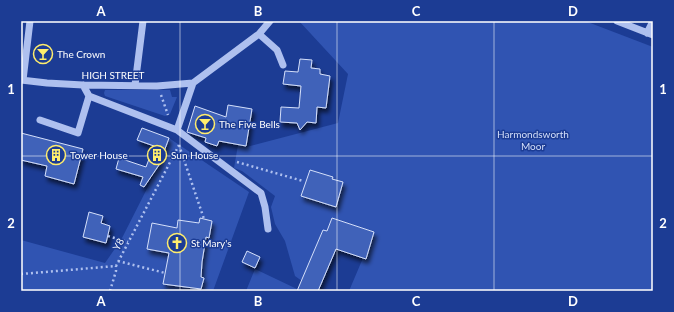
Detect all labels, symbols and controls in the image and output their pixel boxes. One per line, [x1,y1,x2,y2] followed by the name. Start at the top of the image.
[95,3,106,19] text: A
[254,3,263,19] text: B
[412,3,421,19] text: C
[568,3,578,19] text: D
[32,43,54,65] bar icon: The Crown
[57,48,105,60] place label: The Crown
[82,69,145,81] street label: HIGH STREET
[7,81,15,97] text: 1
[659,81,667,97] text: 1
[194,113,216,135] bar icon: The Five Bells
[219,118,280,130] place label: The Five Bells
[497,128,569,152] park label: Harmondsworth Moor
[45,144,67,166] building icon: Tower House
[146,144,168,166] building icon: Sun House
[70,149,128,161] place label: Tower House
[171,149,218,161] place label: Sun House
[7,215,15,231] text: 2
[659,215,667,231] text: 2
[166,232,188,254] church icon: St Mary's
[110,236,126,252] street label: Y8
[191,237,232,249] place label: St Mary's
[95,293,106,309] text: A
[254,293,263,309] text: B
[412,293,421,309] text: C
[568,293,578,309] text: D

